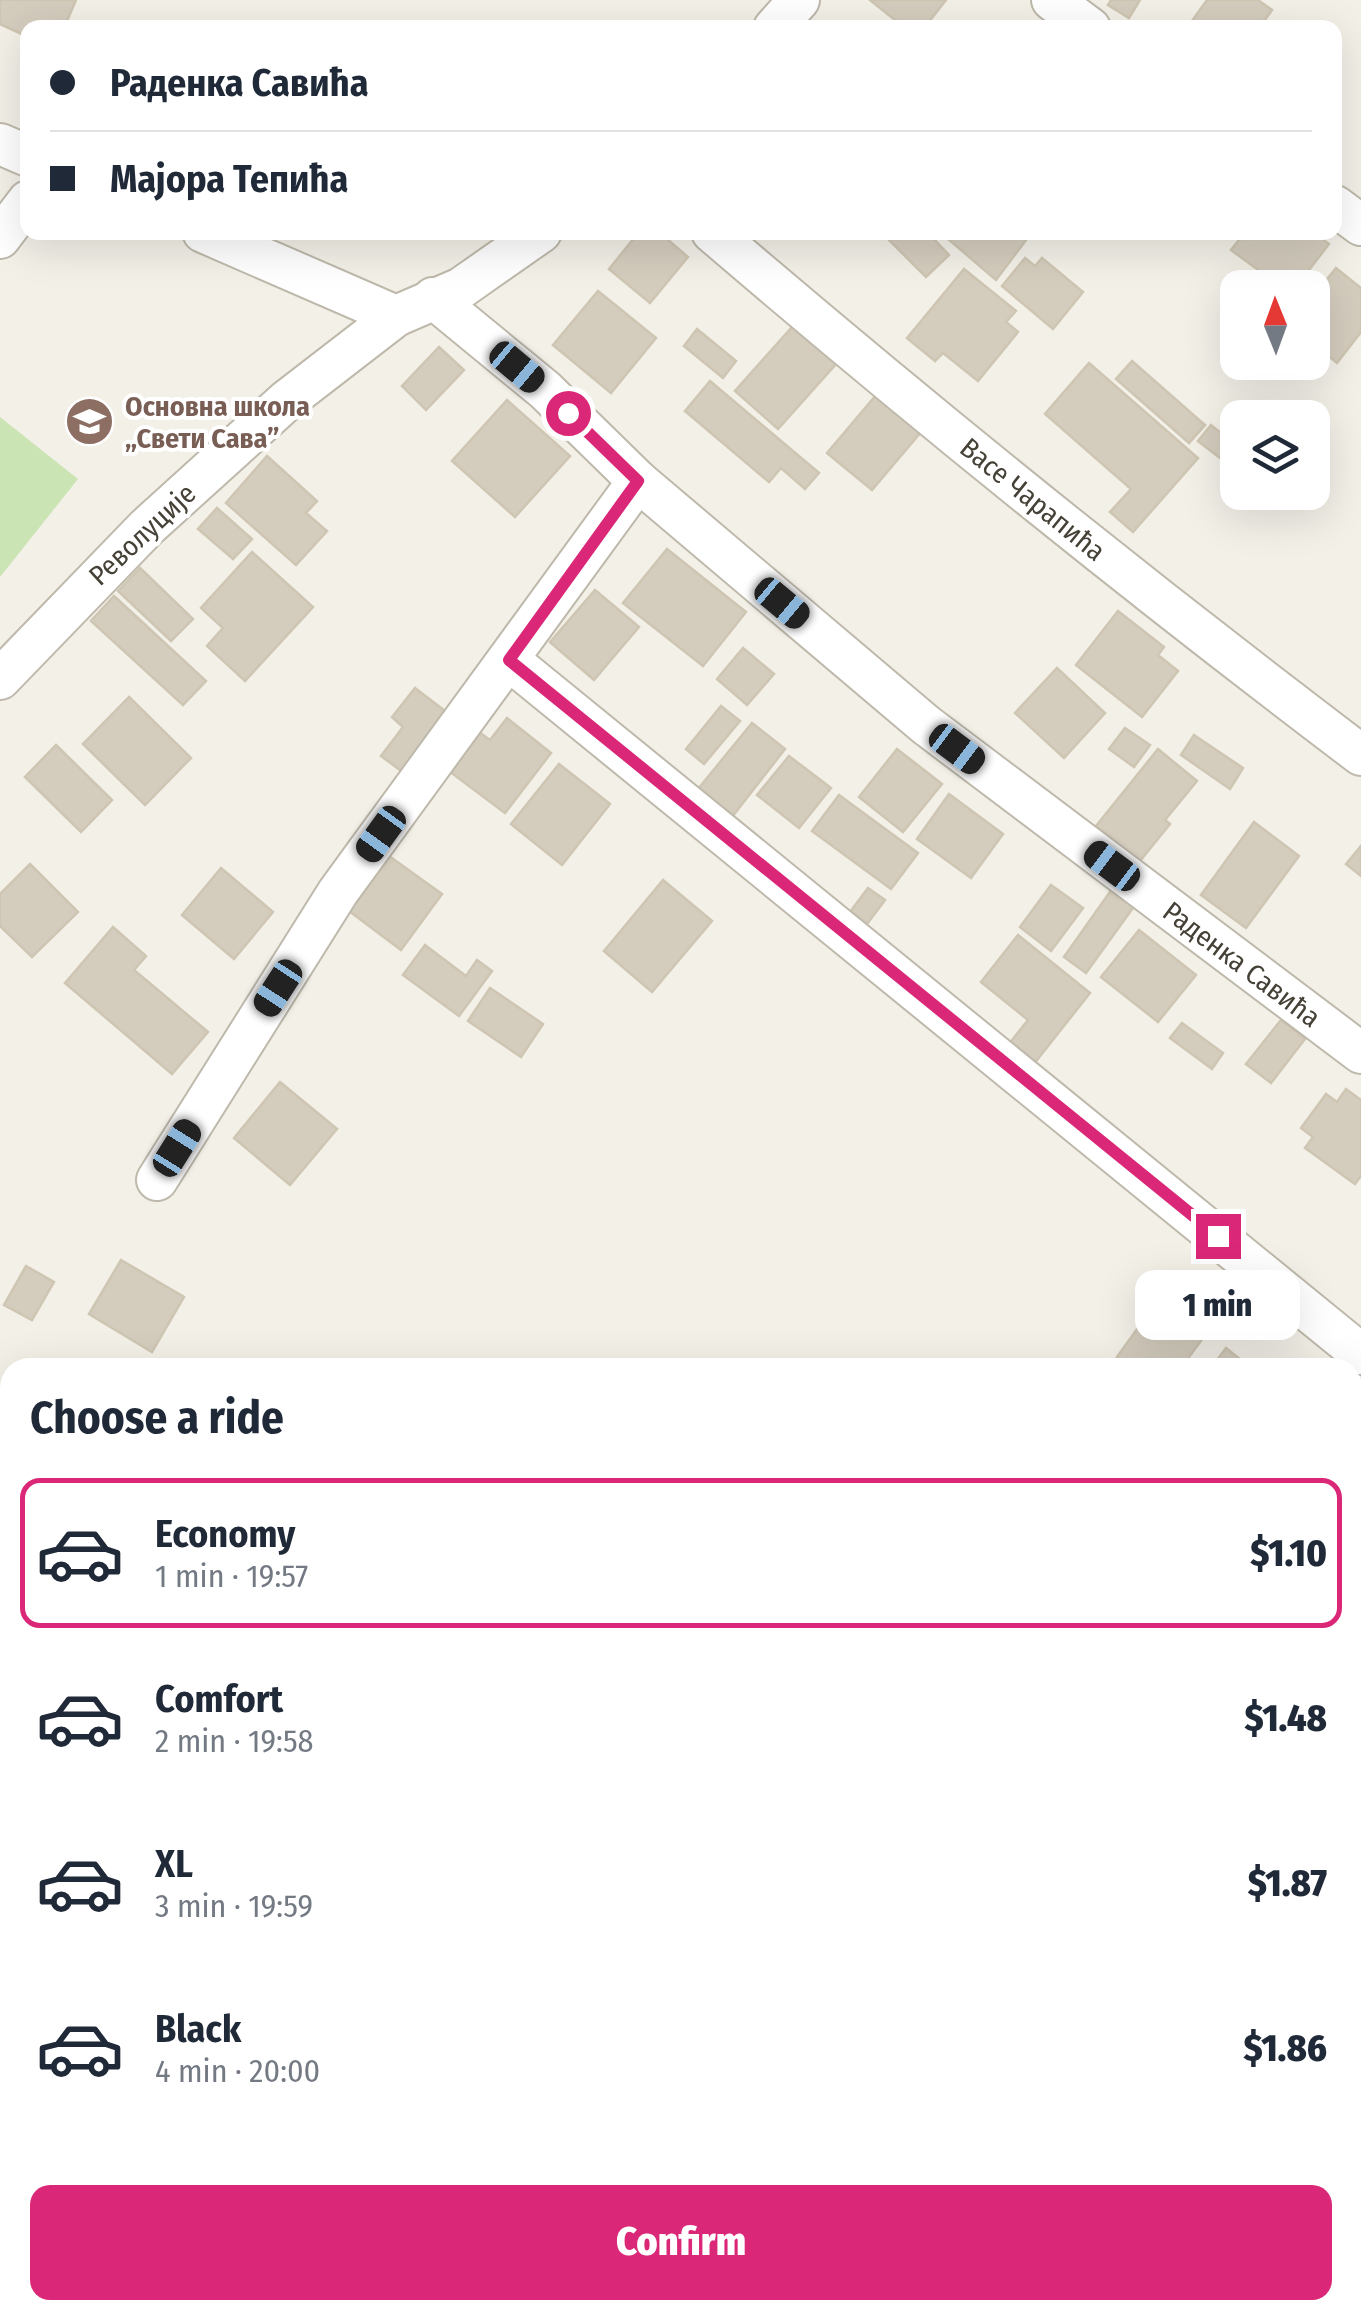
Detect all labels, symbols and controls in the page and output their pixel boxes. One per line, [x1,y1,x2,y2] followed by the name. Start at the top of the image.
[110,60,369,106] text: Раденка Савића
[110,156,348,202] text: Мајора Тепића
[1220,270,1330,380] north arrow
[1220,270,1330,510] map controls
[484,336,550,398] car
[125,390,310,455] place label: Основна школа „Свети Сава”
[546,391,591,436] route start
[64,396,116,448] school or university icon: Основна школа „Свети Сава”
[1220,400,1330,510] button: layers
[954,431,1112,568] street label: Васе Чарапића
[82,477,202,592] street label: Револуције
[749,572,815,634] car
[924,719,990,779] car
[351,801,411,867] car
[1079,836,1145,896] car
[1157,895,1327,1034] street label: Раденка Савића
[249,955,307,1021] car
[148,1115,206,1181] car
[1196,1214,1241,1259] route end
[1136,1271,1300,1341] callout: 1 min
[1183,1286,1252,1324] text: 1 min
[30,1391,284,1445] text: Choose a ride
[35,1508,125,1598] icon: car
[155,1511,295,1557] text: Economy
[1250,1530,1327,1576] text: $1.10
[155,1557,308,1595] text: 1 min · 19:57
[35,1673,125,1763] icon: car
[155,1676,283,1722] text: Comfort
[1244,1695,1327,1741] text: $1.48
[155,1722,314,1760] text: 2 min · 19:58
[35,1838,125,1928] icon: car
[155,1841,193,1887] text: XL
[1248,1860,1327,1906] text: $1.87
[155,1887,313,1925] text: 3 min · 19:59
[35,2003,125,2093] icon: car
[155,2006,241,2052] text: Black
[1243,2025,1327,2071] text: $1.86
[155,2052,320,2090] text: 4 min · 20:00
[30,2185,1332,2300] button: Confirm

